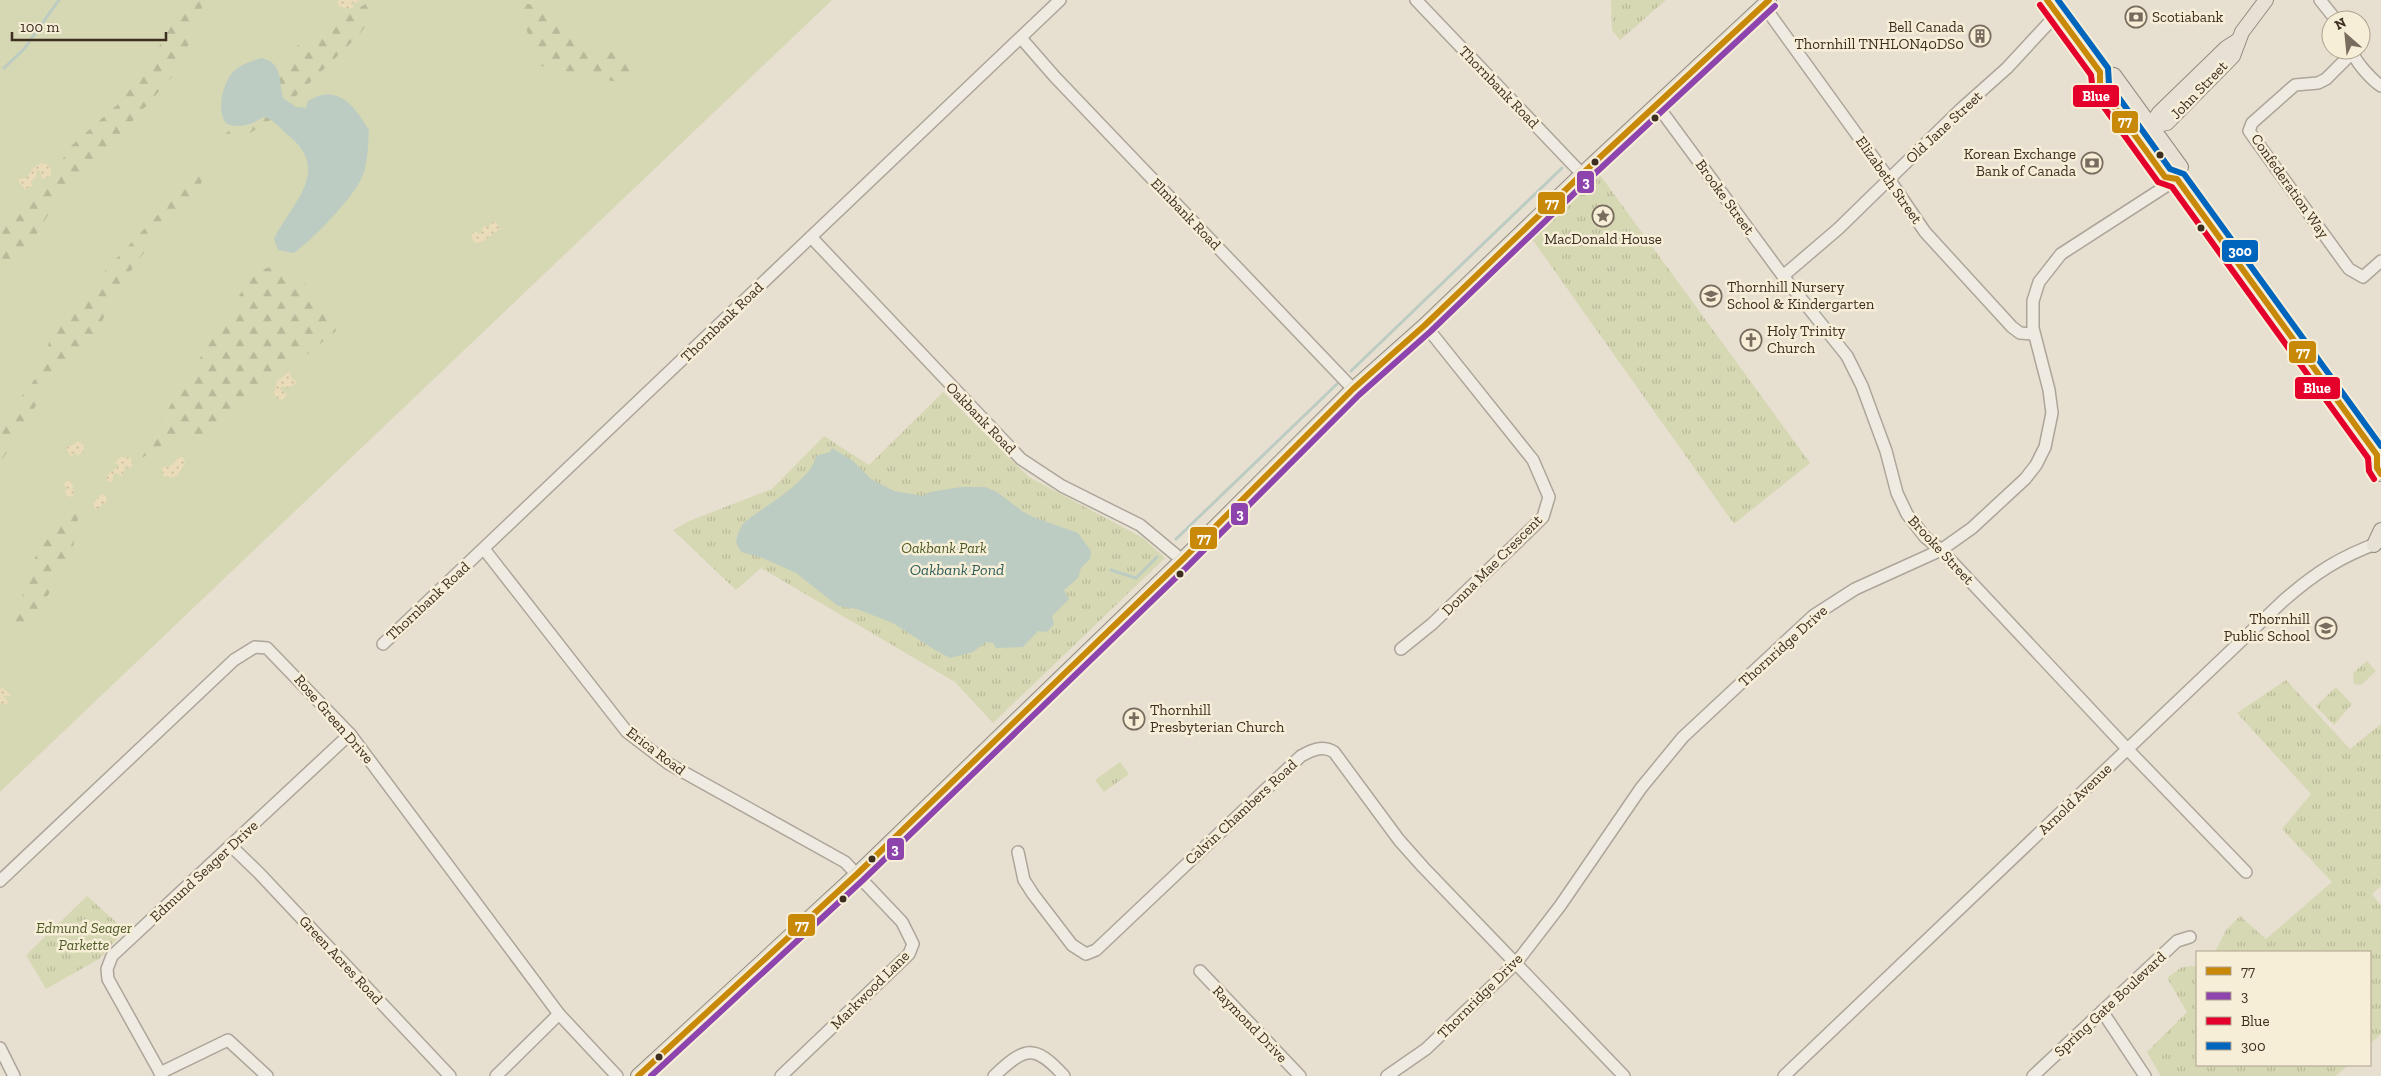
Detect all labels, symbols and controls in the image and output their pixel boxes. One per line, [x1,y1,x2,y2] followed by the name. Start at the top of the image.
[2124,5,2148,29] bank icon: Scotiabank
[2152,8,2223,26] place label: Scotiabank
[12,10,166,42] scale bar
[2321,10,2371,60] north arrow
[2332,14,2349,34] text: N
[20,18,59,36] text: 100 m
[1795,18,1964,53] place label: Bell Canada Thornhill TNHLON40DS0
[1968,24,1992,48] building icon: Bell Canada Thornhill TNHLON40DS0
[1455,42,1543,132] street label: Thornbank Road
[2167,57,2232,123] street label: John Street
[2072,84,2120,108] line badge: Blue
[1902,87,1986,167] street label: Old Jane Street
[2082,88,2110,105] text: Blue
[2111,110,2139,134] line badge: 77
[1650,113,1660,123] unlabelled marker
[2118,113,2132,130] text: 77
[2247,130,2333,242] street label: Confederation Way
[1852,133,1926,228] street label: Elizabeth Street
[1964,145,2076,180] place label: Korean Exchange Bank of Canada
[2155,150,2165,160] unlabelled marker
[2080,151,2104,175] bank icon: Korean Exchange Bank of Canada
[1692,156,1758,238] street label: Brooke Street
[1590,157,1600,167] unlabelled marker
[1576,170,1595,194] line badge: 3
[1147,174,1225,254] street label: Elmbank Road
[1582,174,1590,191] text: 3
[1537,191,1566,215] line badge: 77
[1545,195,1559,212] text: 77
[1591,204,1615,228] place icon: MacDonald House
[2196,223,2206,233] unlabelled marker
[1544,230,1662,248] place label: MacDonald House
[2221,239,2259,263] line badge: 300
[2228,243,2252,260] text: 300
[677,278,767,366] street label: Thornbank Road
[1727,278,1875,313] place label: Thornhill Nursery School & Kindergarten
[1699,284,1723,308] school or university icon: Thornhill Nursery School & Kindergarten
[1767,322,1846,357] place label: Holy Trinity Church
[1739,328,1763,352] church icon: Holy Trinity Church
[2288,340,2317,364] line badge: 77
[2296,344,2310,361] text: 77
[2294,376,2341,400] line badge: Blue
[942,378,1020,458] street label: Oakbank Road
[2303,380,2331,397] text: Blue
[1230,502,1249,526] line badge: 3
[1236,506,1244,523] text: 3
[1438,511,1546,619] street label: Donna Mae Crescent
[1904,512,1978,589] street label: Brooke Street
[1189,526,1218,550] line badge: 77
[1197,530,1211,547] text: 77
[901,539,987,557] park label: Oakbank Park
[383,557,474,644] street label: Thornbank Road
[910,560,1004,579] water label: Oakbank Pond
[1175,569,1185,579] unlabelled marker
[1735,602,1831,690] street label: Thornridge Drive
[2224,610,2310,645] place label: Thornhill Public School
[2314,616,2338,640] school or university icon: Thornhill Public School
[291,671,377,767] street label: Rose Green Drive
[1150,701,1285,736] place label: Thornhill Presbyterian Church
[1122,707,1146,731] church icon: Thornhill Presbyterian Church
[623,723,690,779] street label: Erica Road
[1181,755,1301,869] street label: Calvin Chambers Road
[2035,760,2115,838] street label: Arnold Avenue
[146,816,262,926] street label: Edmund Seager Drive
[886,837,905,861] line badge: 3
[891,841,899,858] text: 3
[867,854,877,864] unlabelled marker
[838,894,848,904] unlabelled marker
[295,912,387,1009] street label: Green Acres Road
[787,913,816,937] line badge: 77
[795,917,809,934] text: 77
[36,919,133,954] park label: Edmund Seager Parkette
[827,947,913,1033] street label: Markwood Lane
[2050,947,2170,1060] street label: Spring Gate Boulevard
[1434,950,1526,1042] street label: Thornridge Drive
[2196,951,2371,1066] legend
[2241,962,2255,980] text: 77
[1209,982,1291,1066] street label: Raymond Drive
[2241,987,2248,1005] text: 3
[2241,1012,2269,1030] text: Blue
[2241,1037,2266,1055] text: 300
[654,1052,664,1062] unlabelled marker

